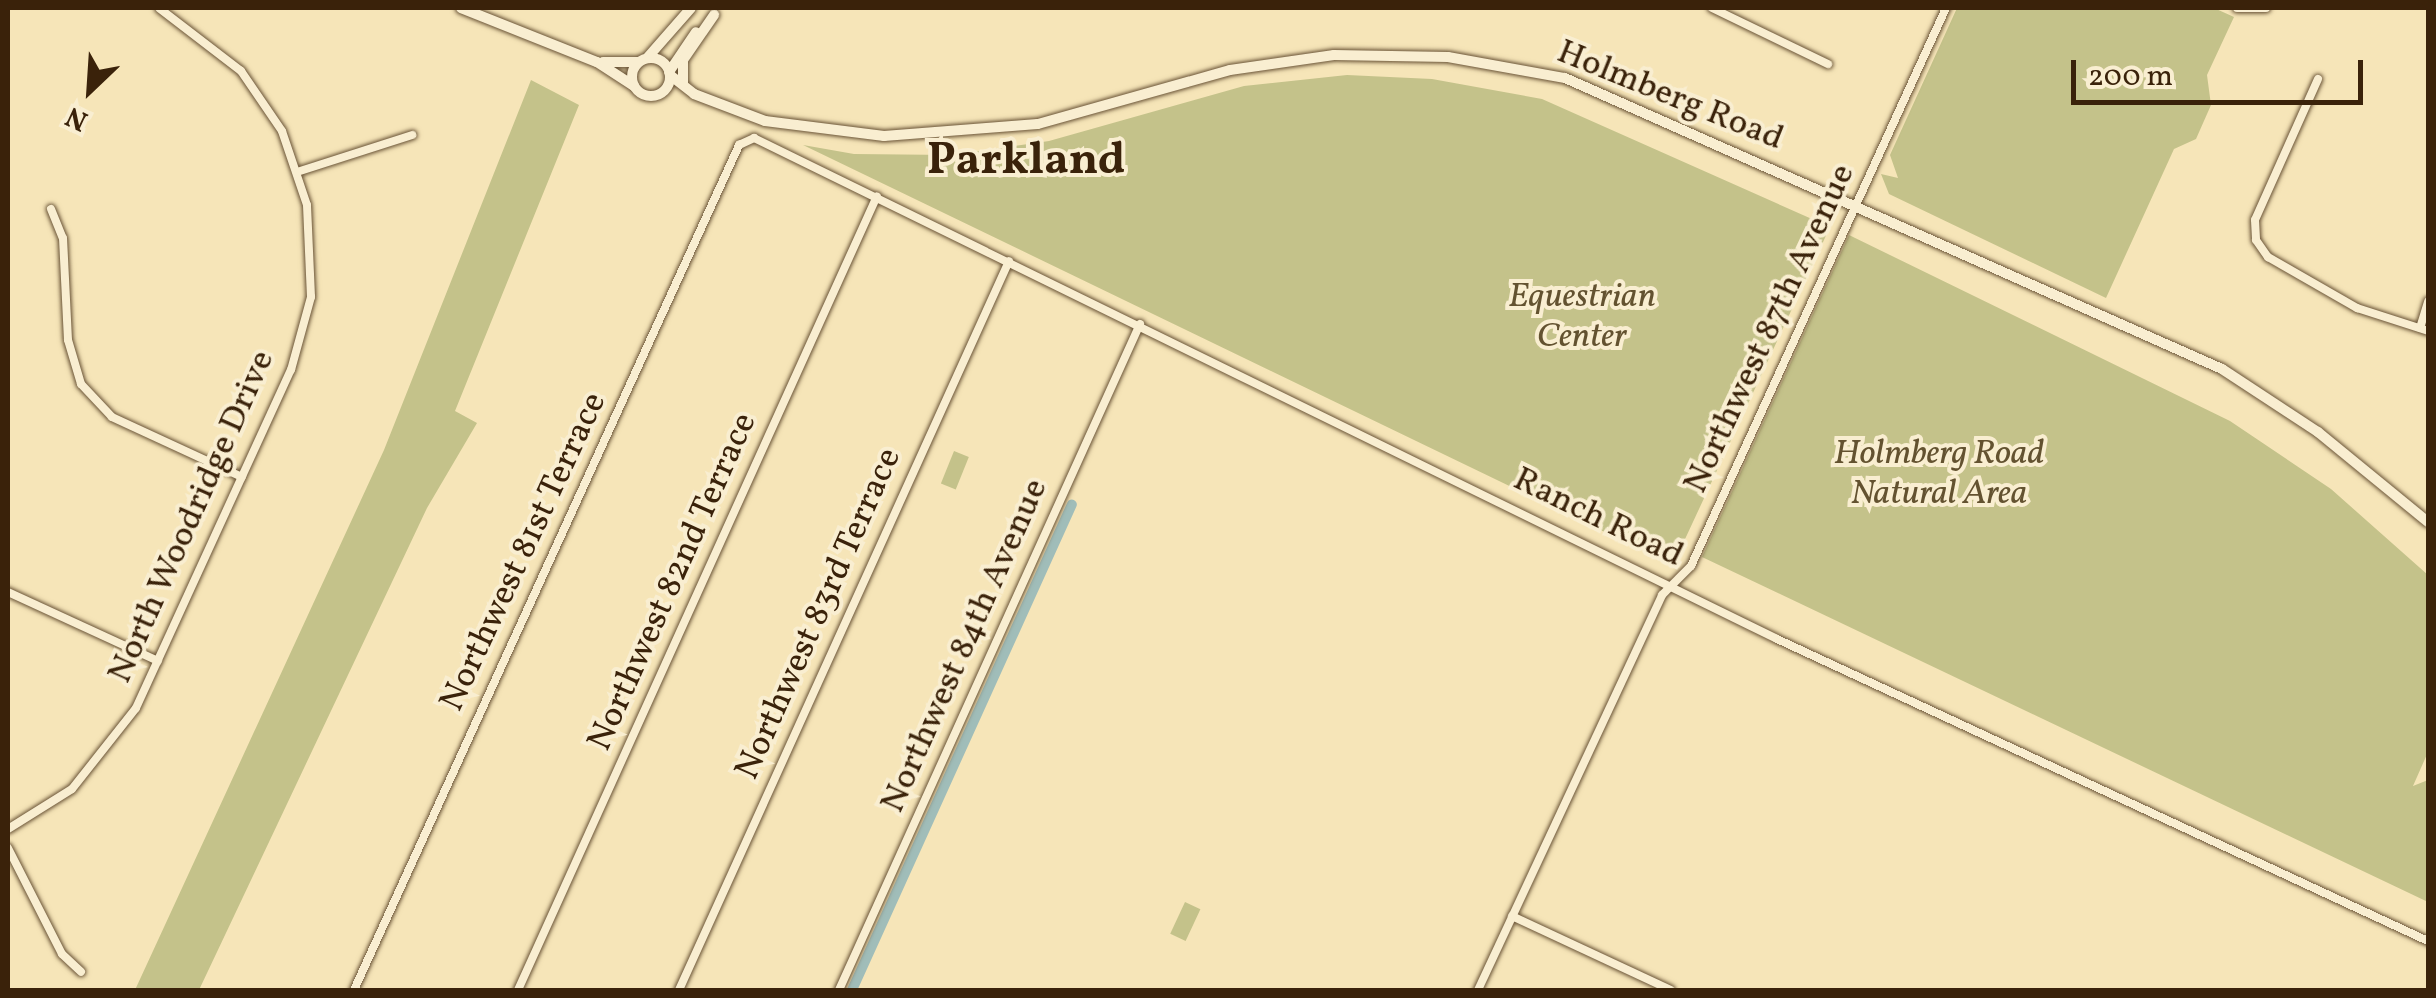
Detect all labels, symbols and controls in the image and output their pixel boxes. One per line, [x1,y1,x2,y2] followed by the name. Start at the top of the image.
[1551,32,1789,160] street label: Holmberg Road
[40,40,140,140] north arrow
[2076,40,2368,102] scale bar
[2088,56,2173,98] text: 200 m
[60,96,95,140] text: N
[927,135,1125,189] district label: Parkland
[1675,158,1865,500] street label: Northwest 87th Avenue
[1508,276,1656,358] park label: Equestrian Center
[99,344,285,690] street label: North Woodridge Drive
[431,386,617,718] street label: Northwest 81st Terrace
[579,406,767,758] street label: Northwest 82nd Terrace
[1834,433,2044,515] park label: Holmberg Road Natural Area
[727,441,911,787] street label: Northwest 83rd Terrace
[1506,459,1690,577] street label: Ranch Road
[872,473,1058,819] street label: Northwest 84th Avenue

